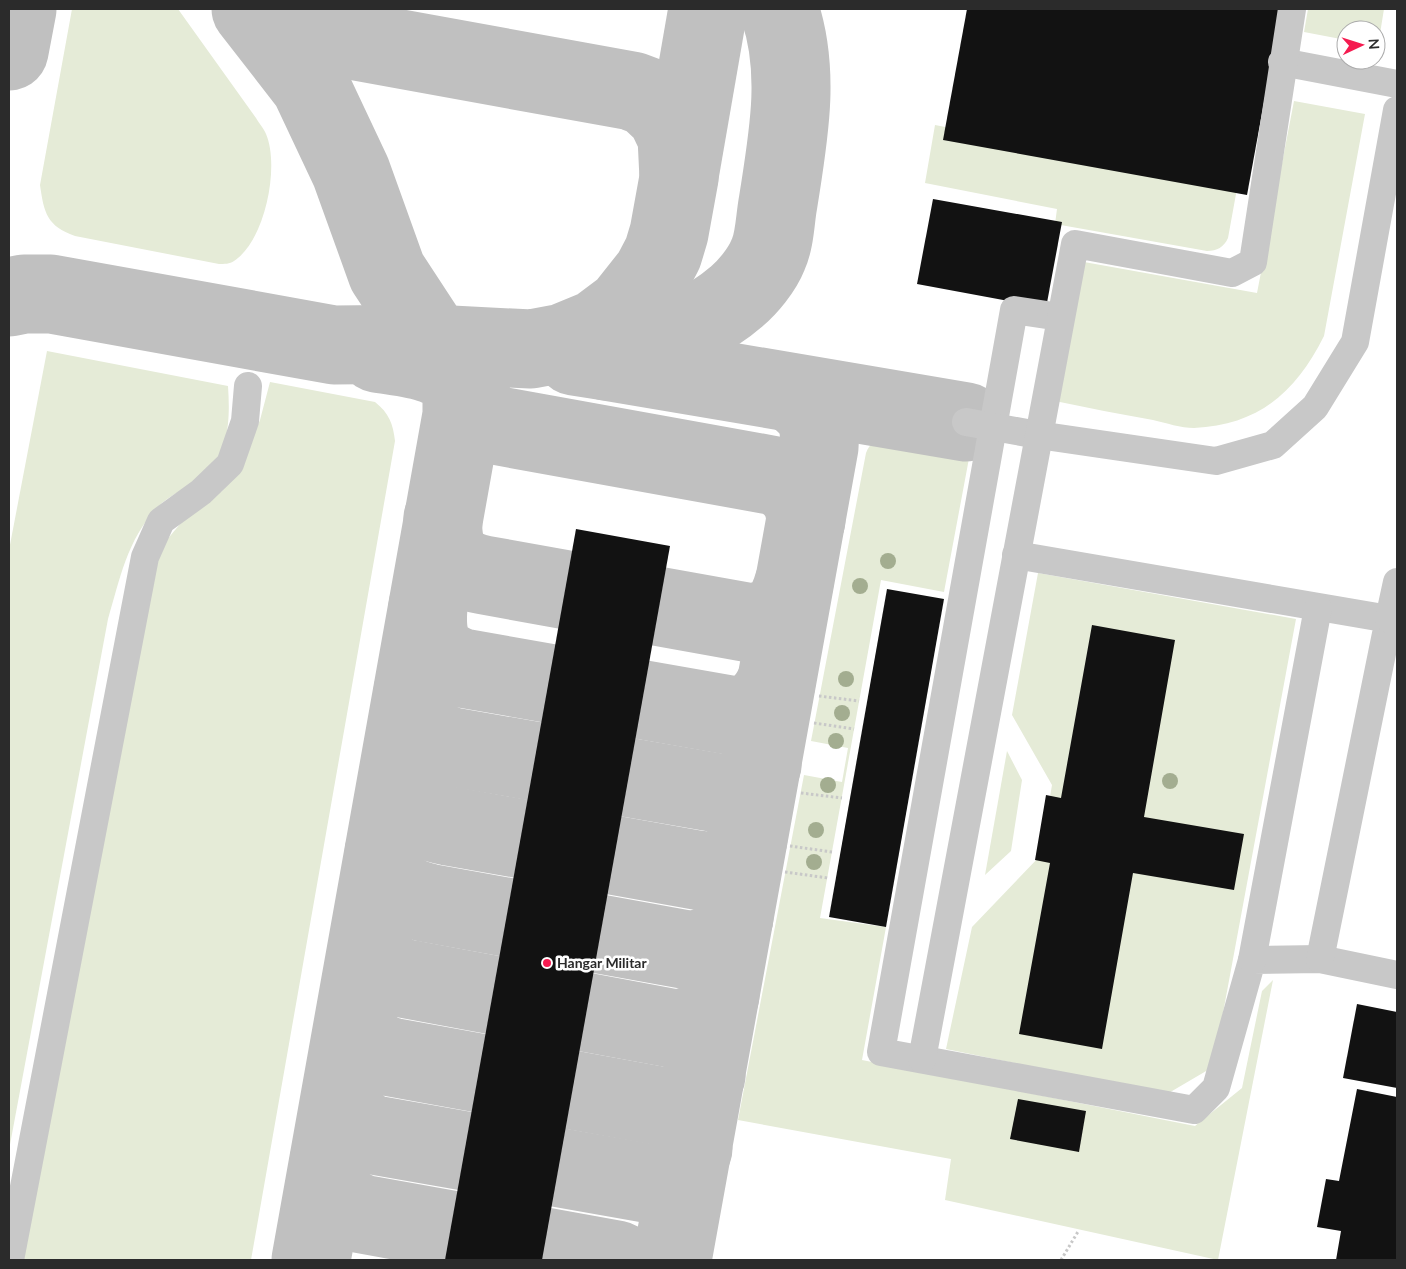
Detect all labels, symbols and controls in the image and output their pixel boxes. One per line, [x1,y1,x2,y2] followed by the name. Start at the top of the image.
[1336,20,1386,70] north arrow
[1366,38,1383,50] text: N
[557,954,647,971] place label: Hangar Militar
[541,957,553,969] marker: Hangar Militar

